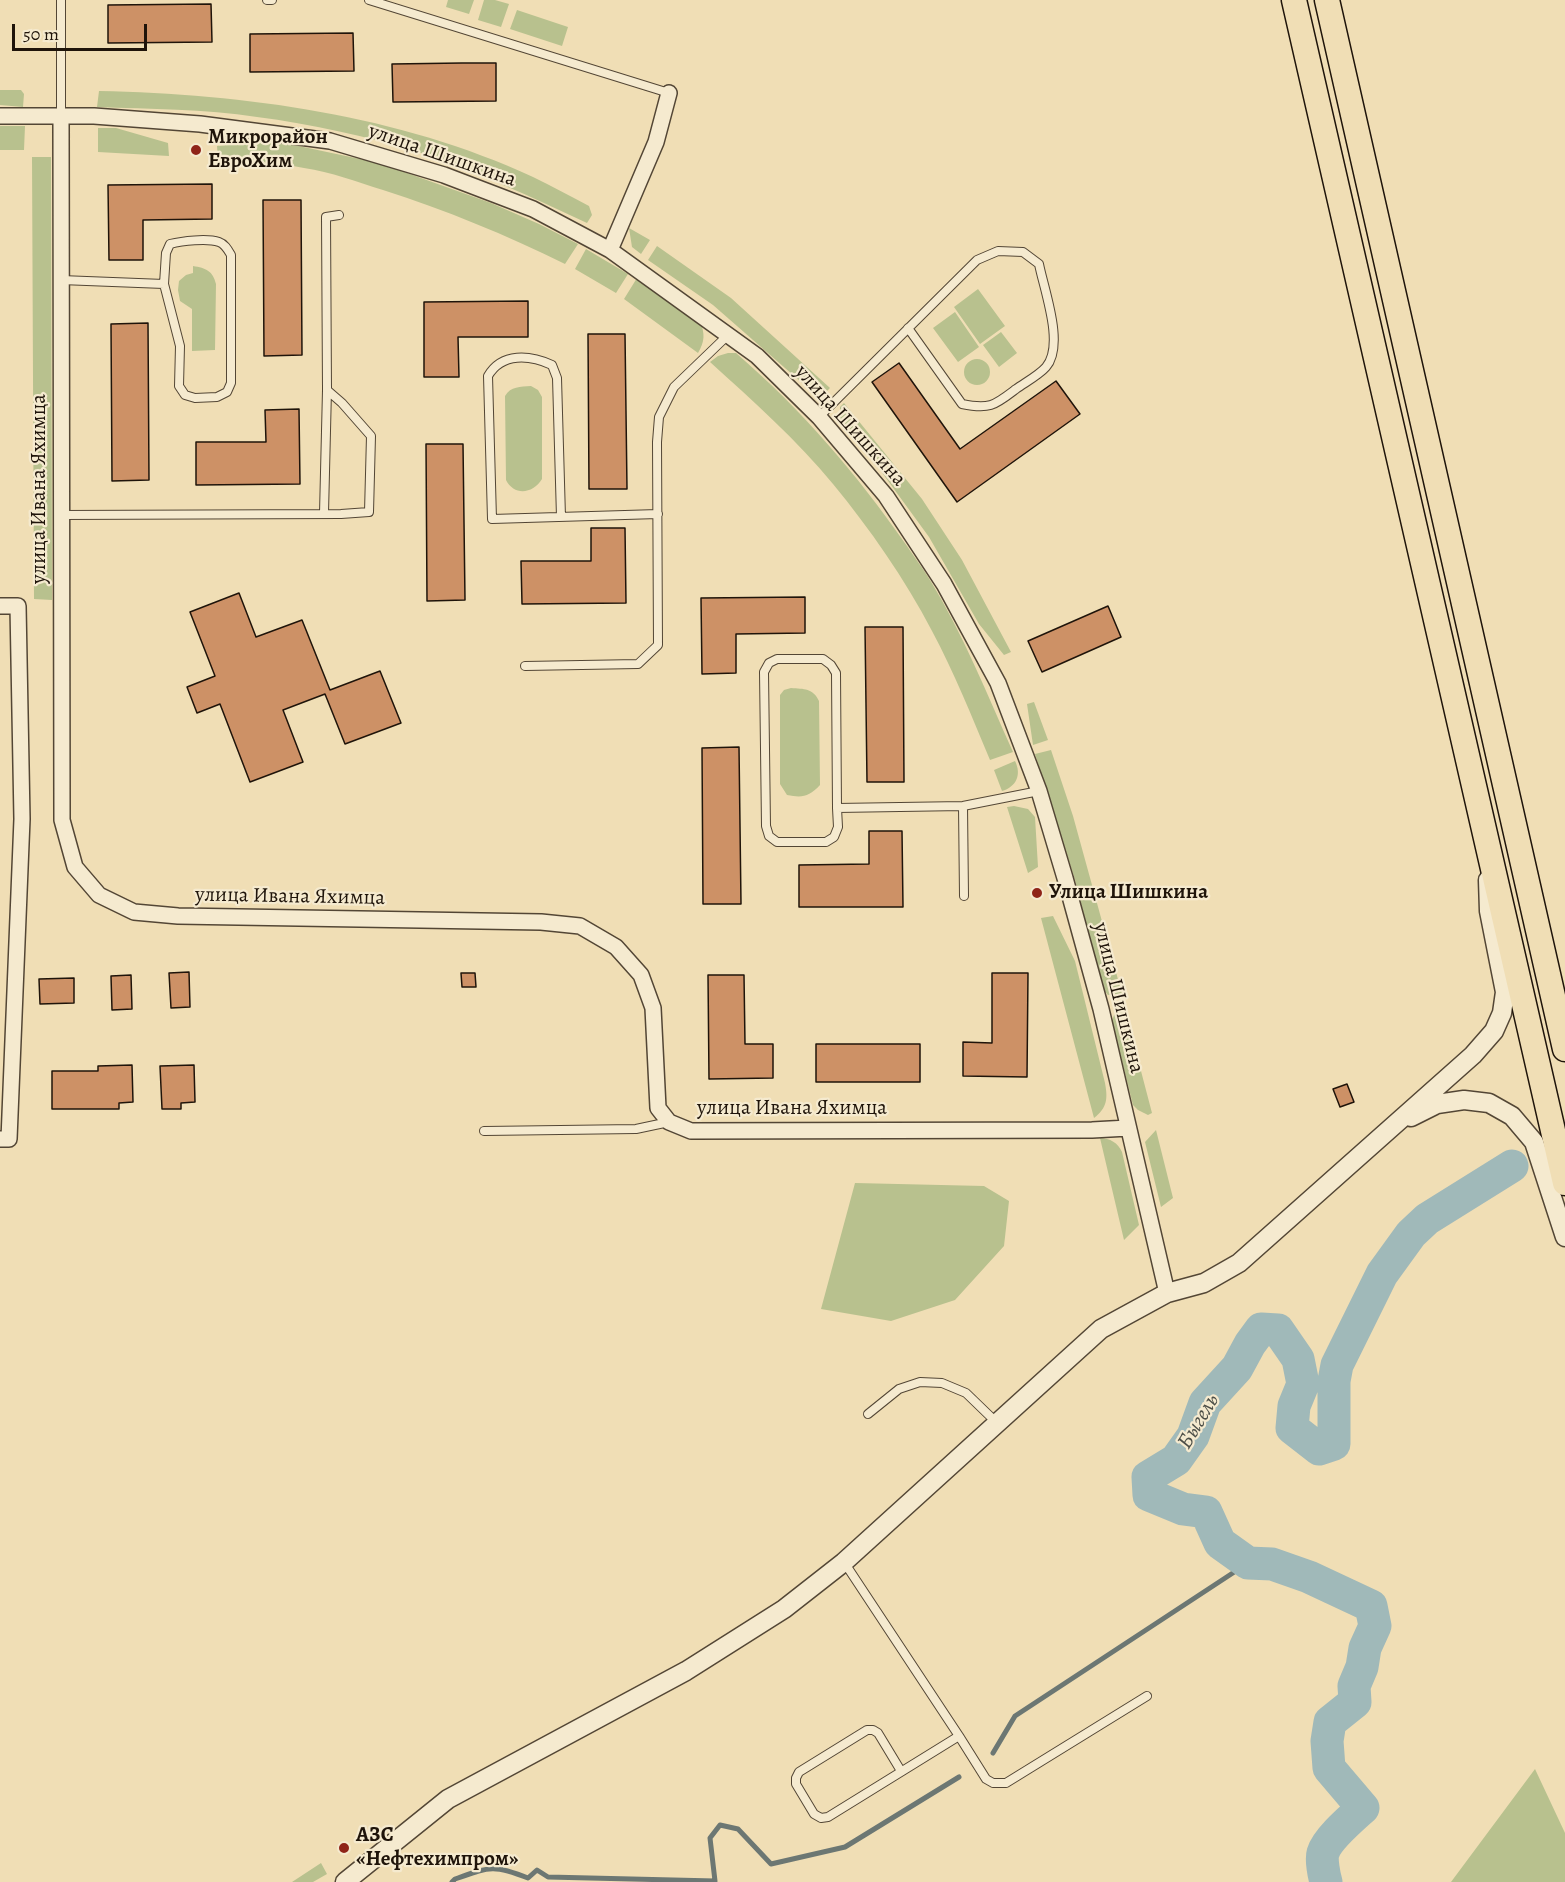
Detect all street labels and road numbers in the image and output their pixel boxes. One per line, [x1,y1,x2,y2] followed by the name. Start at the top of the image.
[365,119,519,193] street label: улица Шишкина
[789,360,911,492] street label: улица Шишкина
[27,394,53,584] street label: улица Ивана Яхимца
[195,883,385,911] street label: улица Ивана Яхимца
[1087,920,1149,1076] street label: улица Шишкина
[697,1096,887,1122] street label: улица Ивана Яхимца

